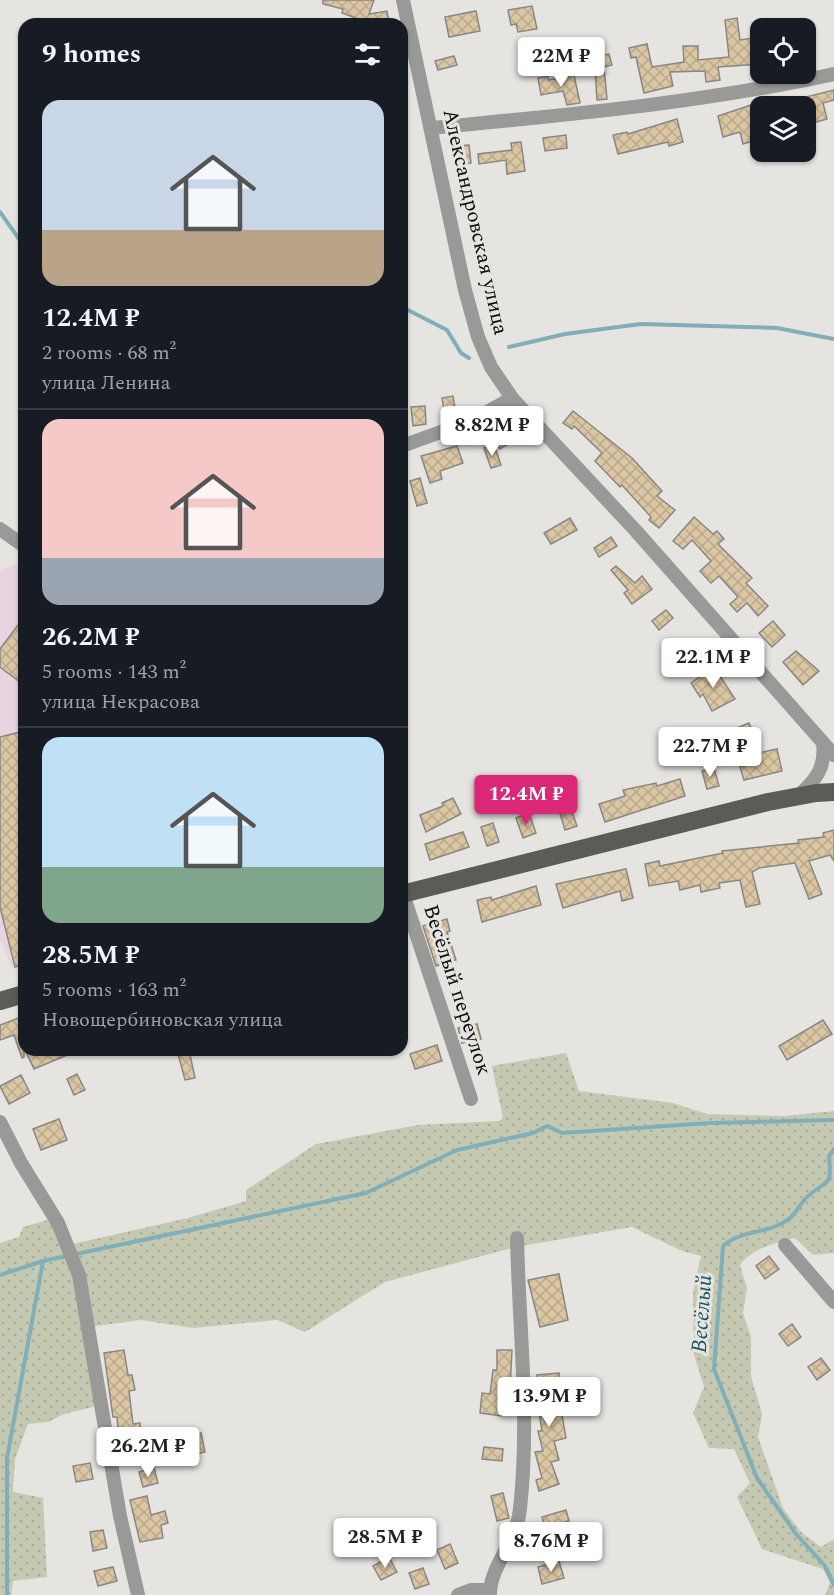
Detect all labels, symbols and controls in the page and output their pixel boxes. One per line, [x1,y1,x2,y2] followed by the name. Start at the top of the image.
[750,18,816,162] map controls
[750,18,816,84] button: locate
[42,34,141,74] text: 9 homes
[519,37,603,88] pin: 22M ₽
[351,38,384,71] icon: filters
[532,41,590,71] text: 22M ₽
[750,96,816,162] button: layers
[433,106,517,339] street label: Александровская улица
[159,139,267,247] icon: home
[42,298,140,338] text: 12.4M ₽
[42,338,176,368] text: 2 rooms · 68 m²
[42,368,170,398] text: улица Ленина
[437,406,547,457] pin: 8.82M ₽
[454,410,530,440] text: 8.82M ₽
[159,458,267,566] icon: home
[42,617,140,657] text: 26.2M ₽
[658,638,768,689] pin: 22.1M ₽
[675,642,751,672] text: 22.1M ₽
[42,657,186,687] text: 5 rooms · 143 m²
[42,687,200,717] text: улица Некрасова
[655,727,765,778] pin: 22.7M ₽
[672,731,748,761] text: 22.7M ₽
[471,775,581,826] pin: 12.4M ₽
[159,776,267,884] icon: home
[488,779,564,809] text: 12.4M ₽
[414,900,500,1080] street label: Весёлый переулок
[42,935,140,975] text: 28.5M ₽
[42,975,186,1005] text: 5 rooms · 163 m²
[42,1005,283,1035] text: Новощербиновская улица
[683,1273,721,1354] water label: Весёлый
[494,1377,604,1428] pin: 13.9M ₽
[511,1381,587,1411] text: 13.9M ₽
[93,1427,203,1478] pin: 26.2M ₽
[110,1431,186,1461] text: 26.2M ₽
[330,1518,440,1569] pin: 28.5M ₽
[347,1522,423,1552] text: 28.5M ₽
[496,1522,606,1573] pin: 8.76M ₽
[513,1526,589,1556] text: 8.76M ₽

